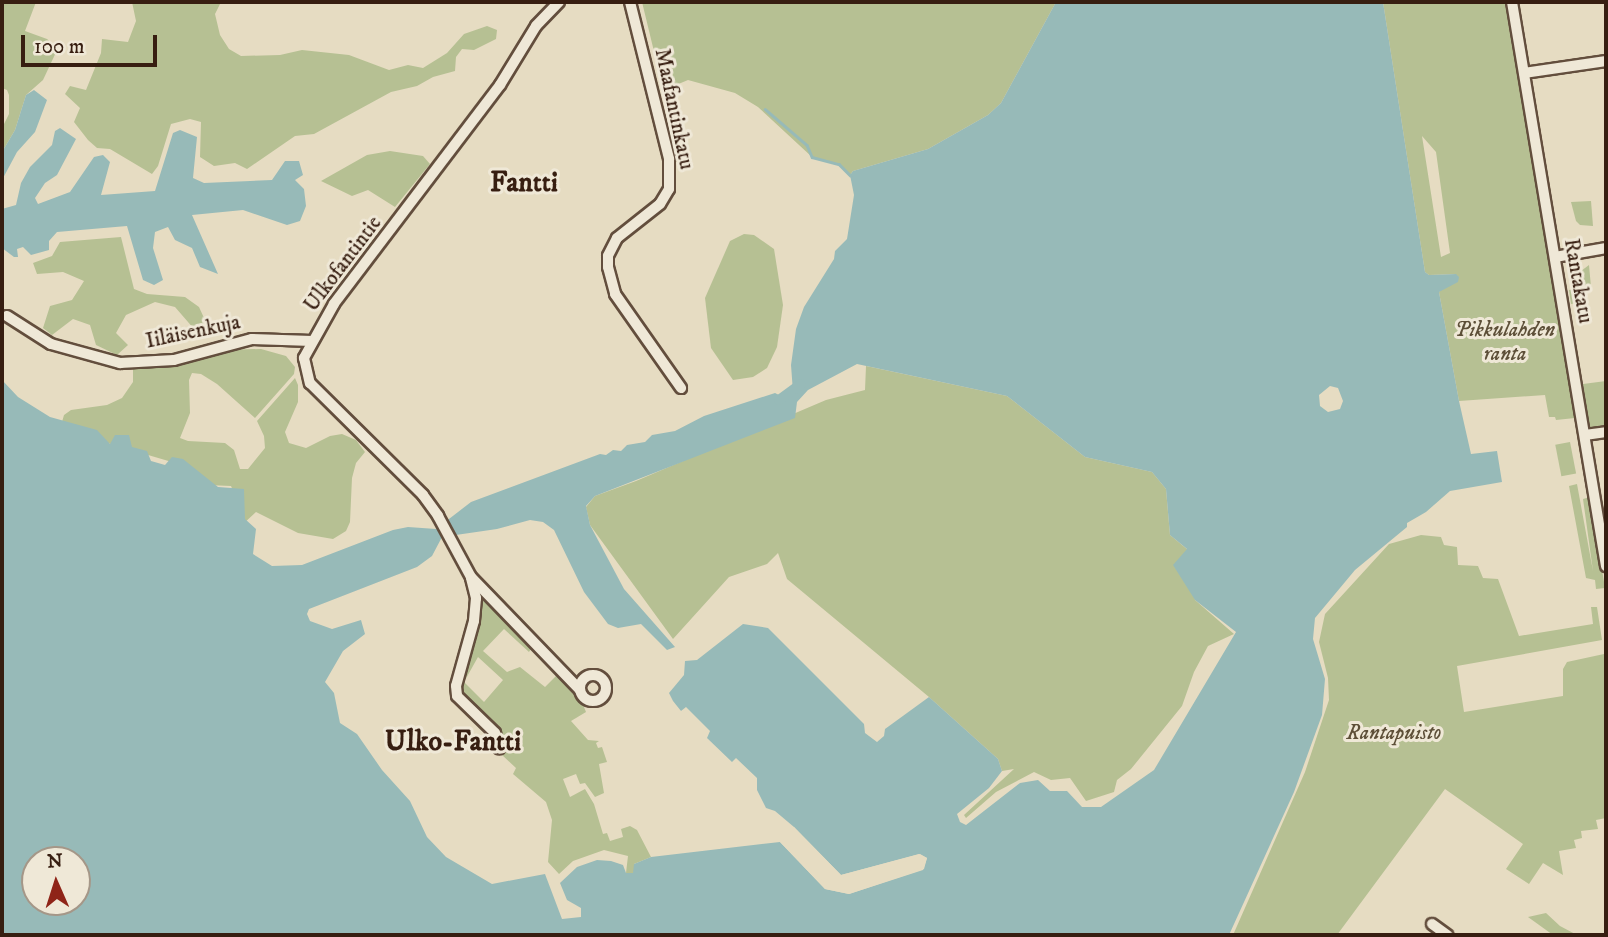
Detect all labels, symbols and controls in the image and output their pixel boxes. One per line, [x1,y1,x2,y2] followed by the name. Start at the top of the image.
[24,21,161,65] scale bar
[34,34,85,60] text: 100 m
[649,46,699,172] street label: Maafantinkatu
[490,166,558,200] district label: Fantti
[299,211,387,317] street label: Ulkofantintie
[1558,237,1598,325] street label: Rantakatu
[144,310,242,354] street label: Iiläisenkuja
[1455,317,1555,367] park label: Pikkulahden ranta
[1347,720,1441,746] park label: Rantapuisto
[385,725,521,759] district label: Ulko-Fantti
[21,846,91,916] north arrow
[47,850,63,873] text: N

